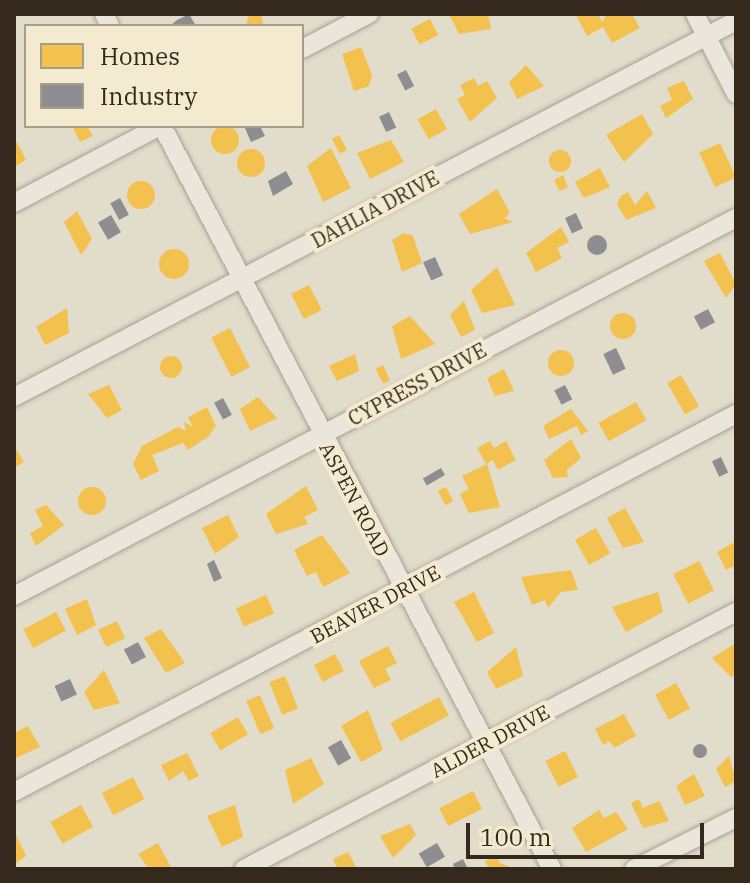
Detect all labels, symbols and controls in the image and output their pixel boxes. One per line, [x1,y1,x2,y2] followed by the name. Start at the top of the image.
[24,24,304,128] legend
[100,40,180,72] text: Homes
[100,80,197,112] text: Industry
[307,165,443,253] street label: DAHLIA DRIVE
[344,337,490,431] street label: CYPRESS DRIVE
[315,438,395,560] street label: ASPEN ROAD
[306,560,444,648] street label: BEAVER DRIVE
[426,700,554,782] street label: ALDER DRIVE
[470,807,708,857] scale bar
[480,821,552,853] text: 100 m

